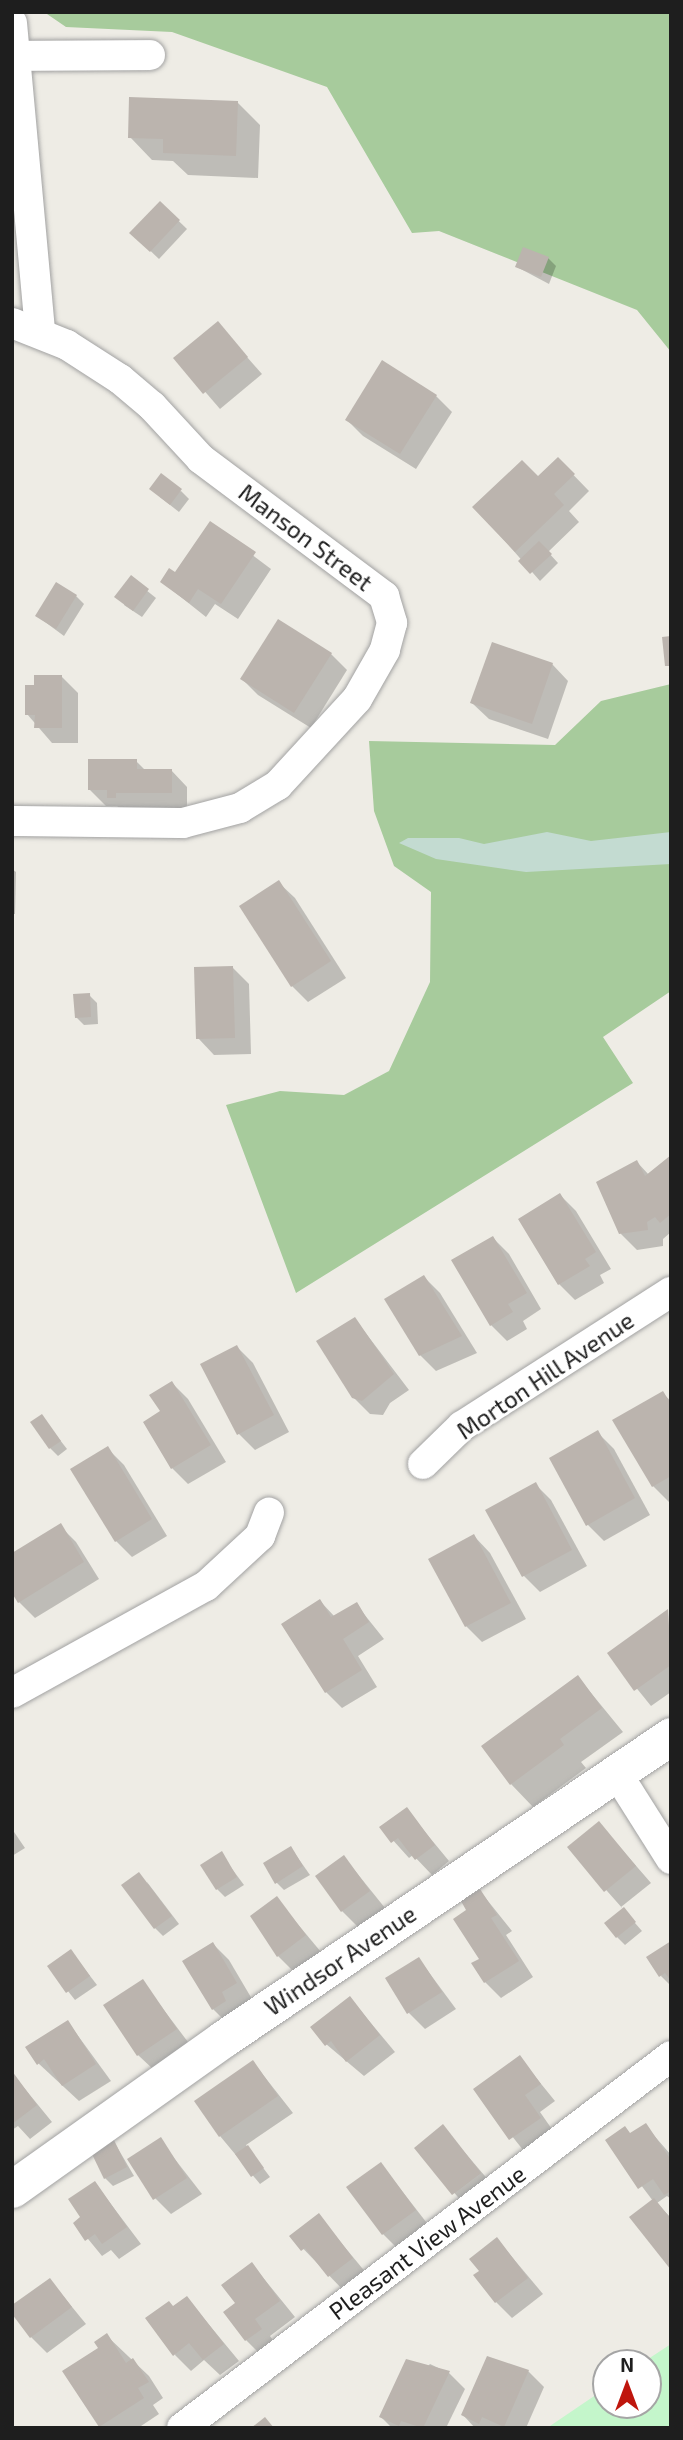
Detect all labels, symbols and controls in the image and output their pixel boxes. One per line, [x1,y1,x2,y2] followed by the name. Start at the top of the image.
[233,477,379,597] street label: Manson Street
[451,1305,639,1445] street label: Morton Hill Avenue
[258,1898,422,2022] street label: Windsor Avenue
[322,2158,532,2326] street label: Pleasant View Avenue
[592,2349,662,2419] north arrow
[620,2353,634,2376] text: N

